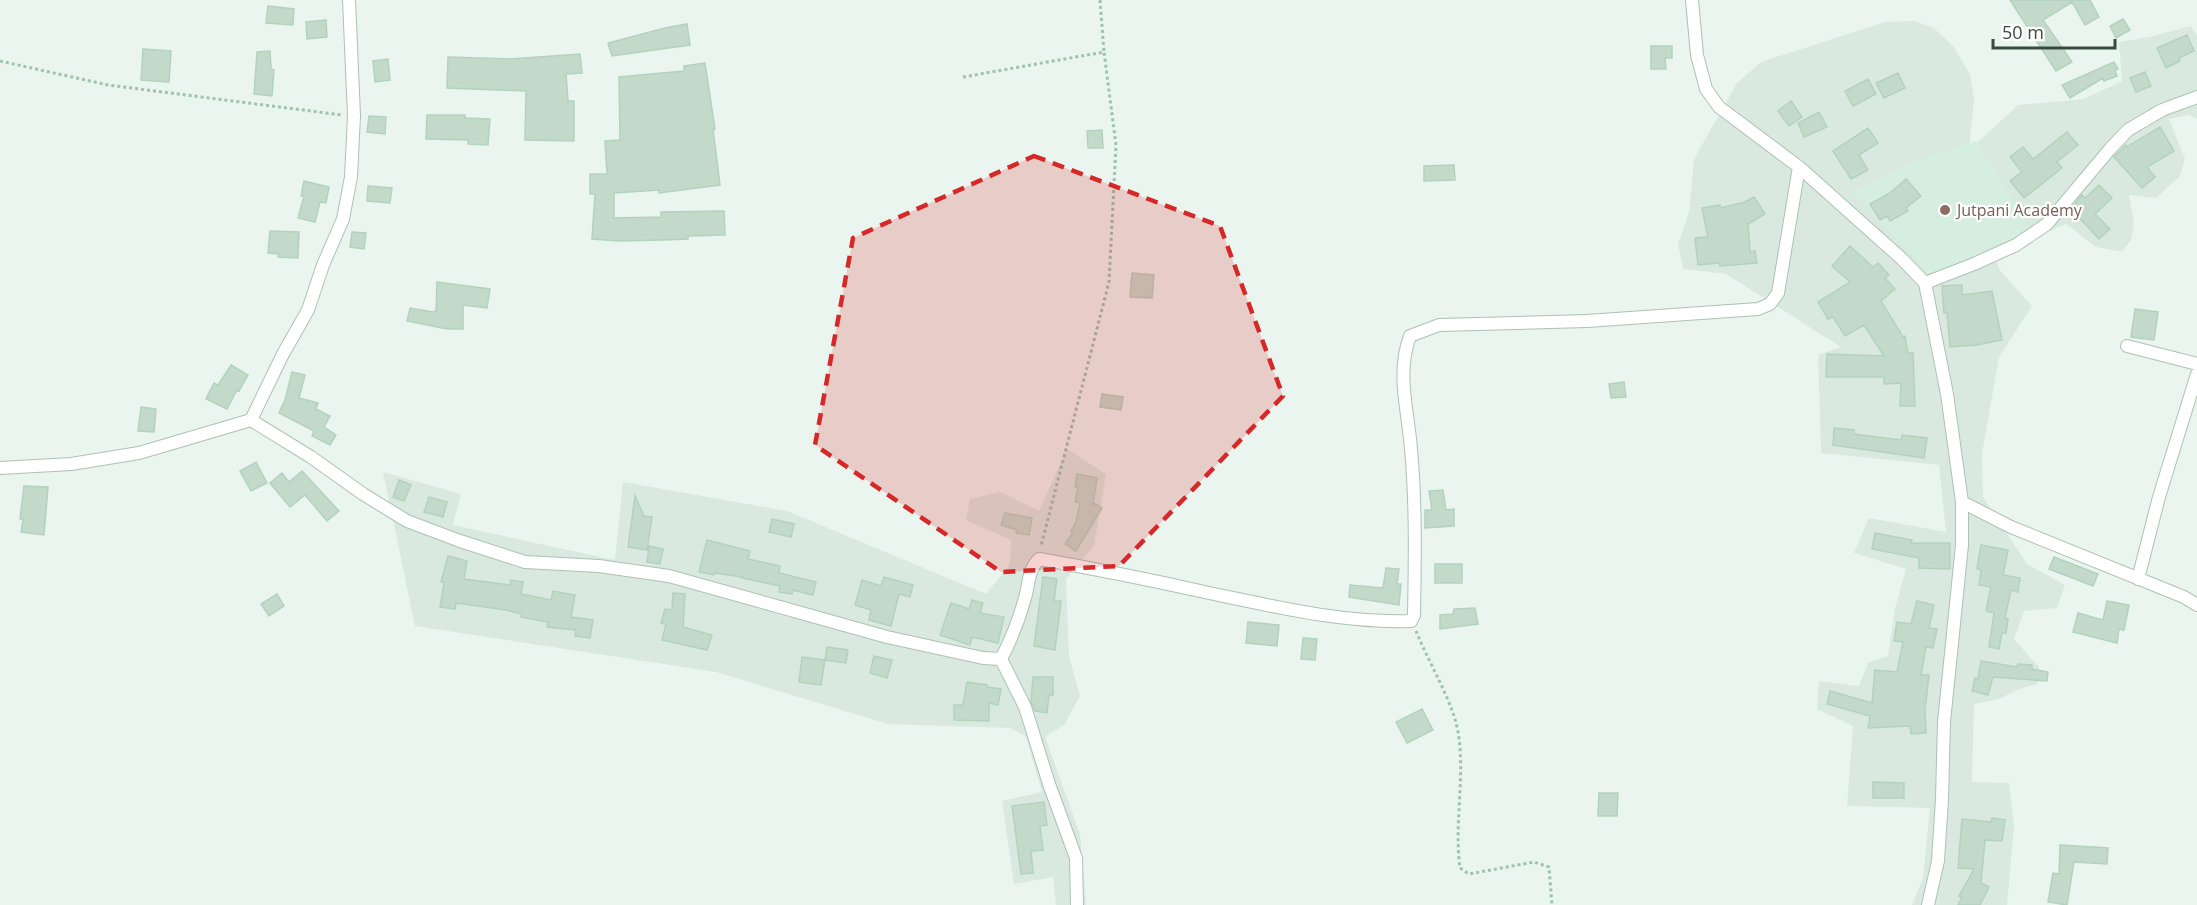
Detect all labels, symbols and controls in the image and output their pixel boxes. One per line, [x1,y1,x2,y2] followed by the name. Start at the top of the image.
[1993,12,2114,50] scale bar
[2002,20,2044,44] text: 50 m
[1955,199,2083,221] place label: Jutpani Academy
[1938,203,1952,217] marker: Jutpani Academy

